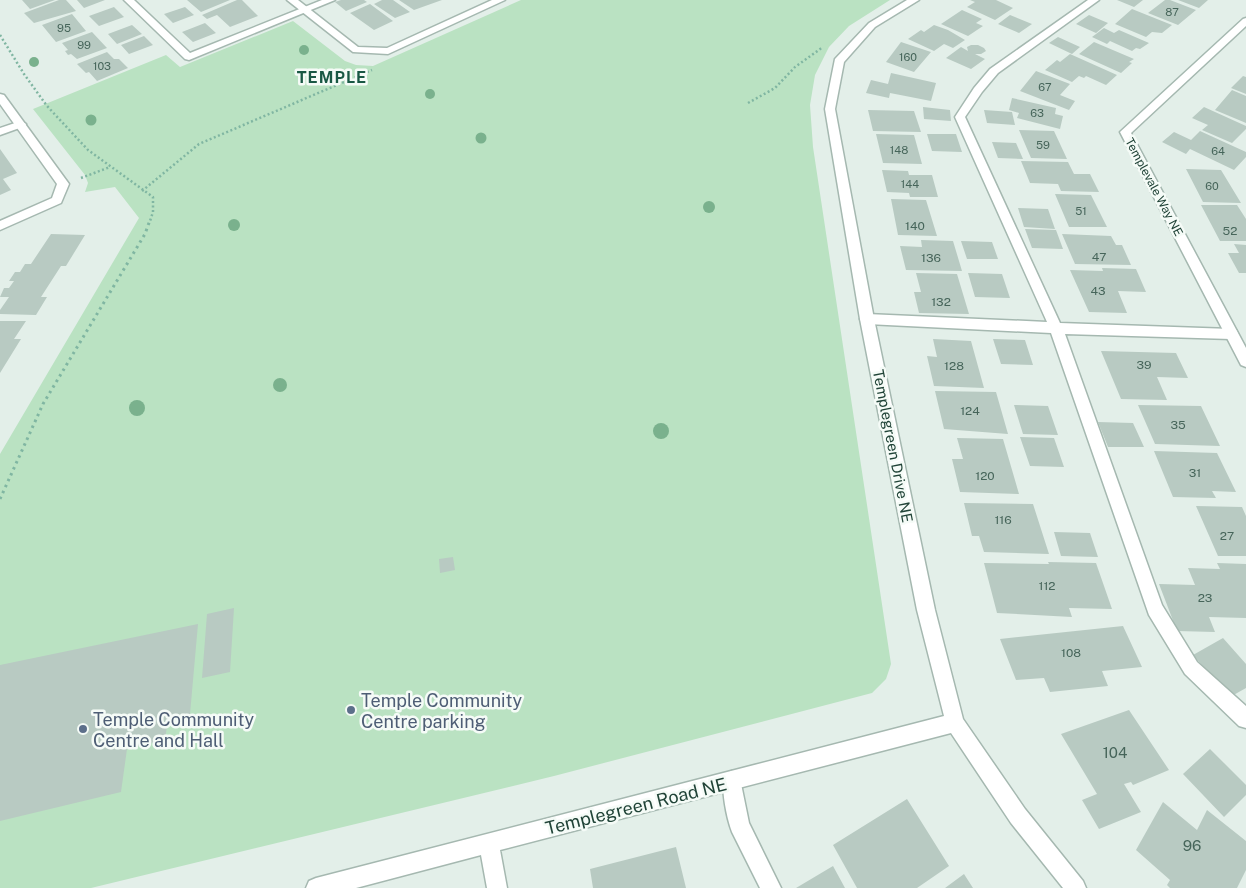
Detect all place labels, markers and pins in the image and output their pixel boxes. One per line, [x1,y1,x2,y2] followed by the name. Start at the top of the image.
[361,690,522,732] place label: Temple Community Centre parking
[345,704,357,716] marker: Temple Community Centre parking
[93,709,254,751] place label: Temple Community Centre and Hall
[77,723,89,735] marker: Temple Community Centre and Hall

